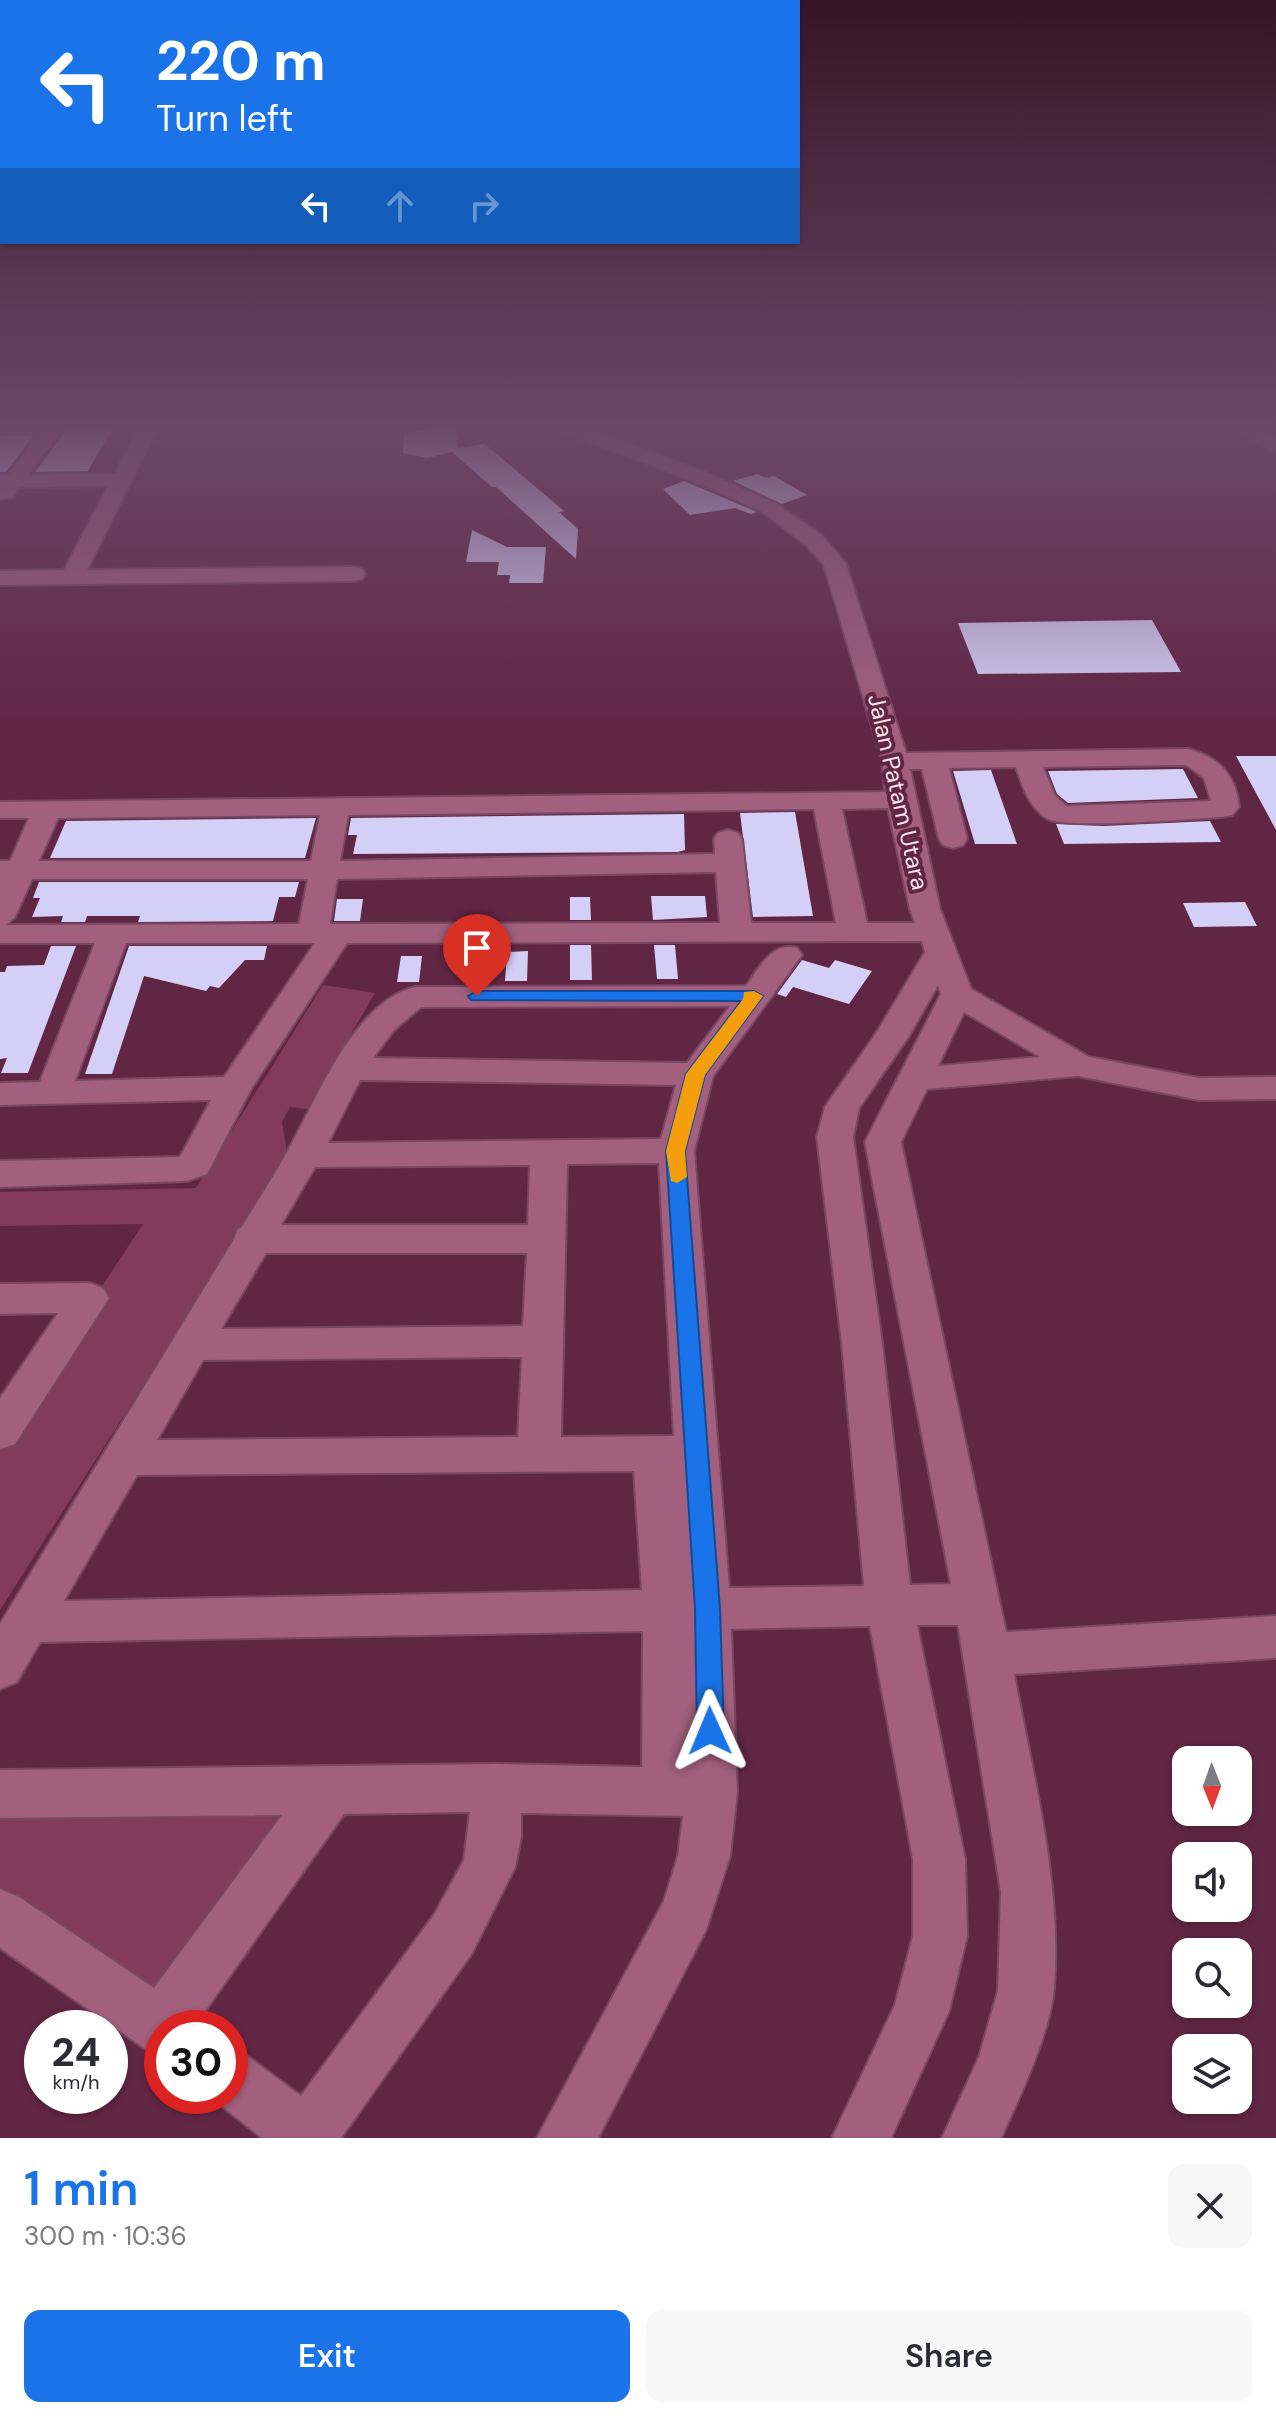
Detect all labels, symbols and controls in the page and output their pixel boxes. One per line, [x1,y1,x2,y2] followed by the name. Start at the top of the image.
[156,24,326,97] text: 220 m
[24,32,128,136] icon: left
[156,95,293,142] text: Turn left
[294,184,338,228] icon: left
[378,184,422,228] icon: ahead
[462,184,506,228] icon: right
[861,691,936,893] street label: Jalan Patam Utara
[443,914,511,996] pin
[455,926,499,970] icon: arrive
[668,1689,752,1773] position arrow
[1172,1746,1252,1826] north arrow
[1172,1746,1252,2114] map controls
[1172,1842,1252,1922] button: sound
[1172,1938,1252,2018] button: search
[144,2010,248,2114] speed limit sign: 30
[52,2026,100,2078] text: 24
[1172,2034,1252,2114] button: layers
[52,2069,100,2095] text: km/h
[24,2157,139,2220] text: 1 min
[1168,2164,1252,2248] button: close
[24,2219,187,2253] text: 300 m · 10:36
[24,2310,630,2402] button: Exit
[646,2310,1252,2402] button: Share

